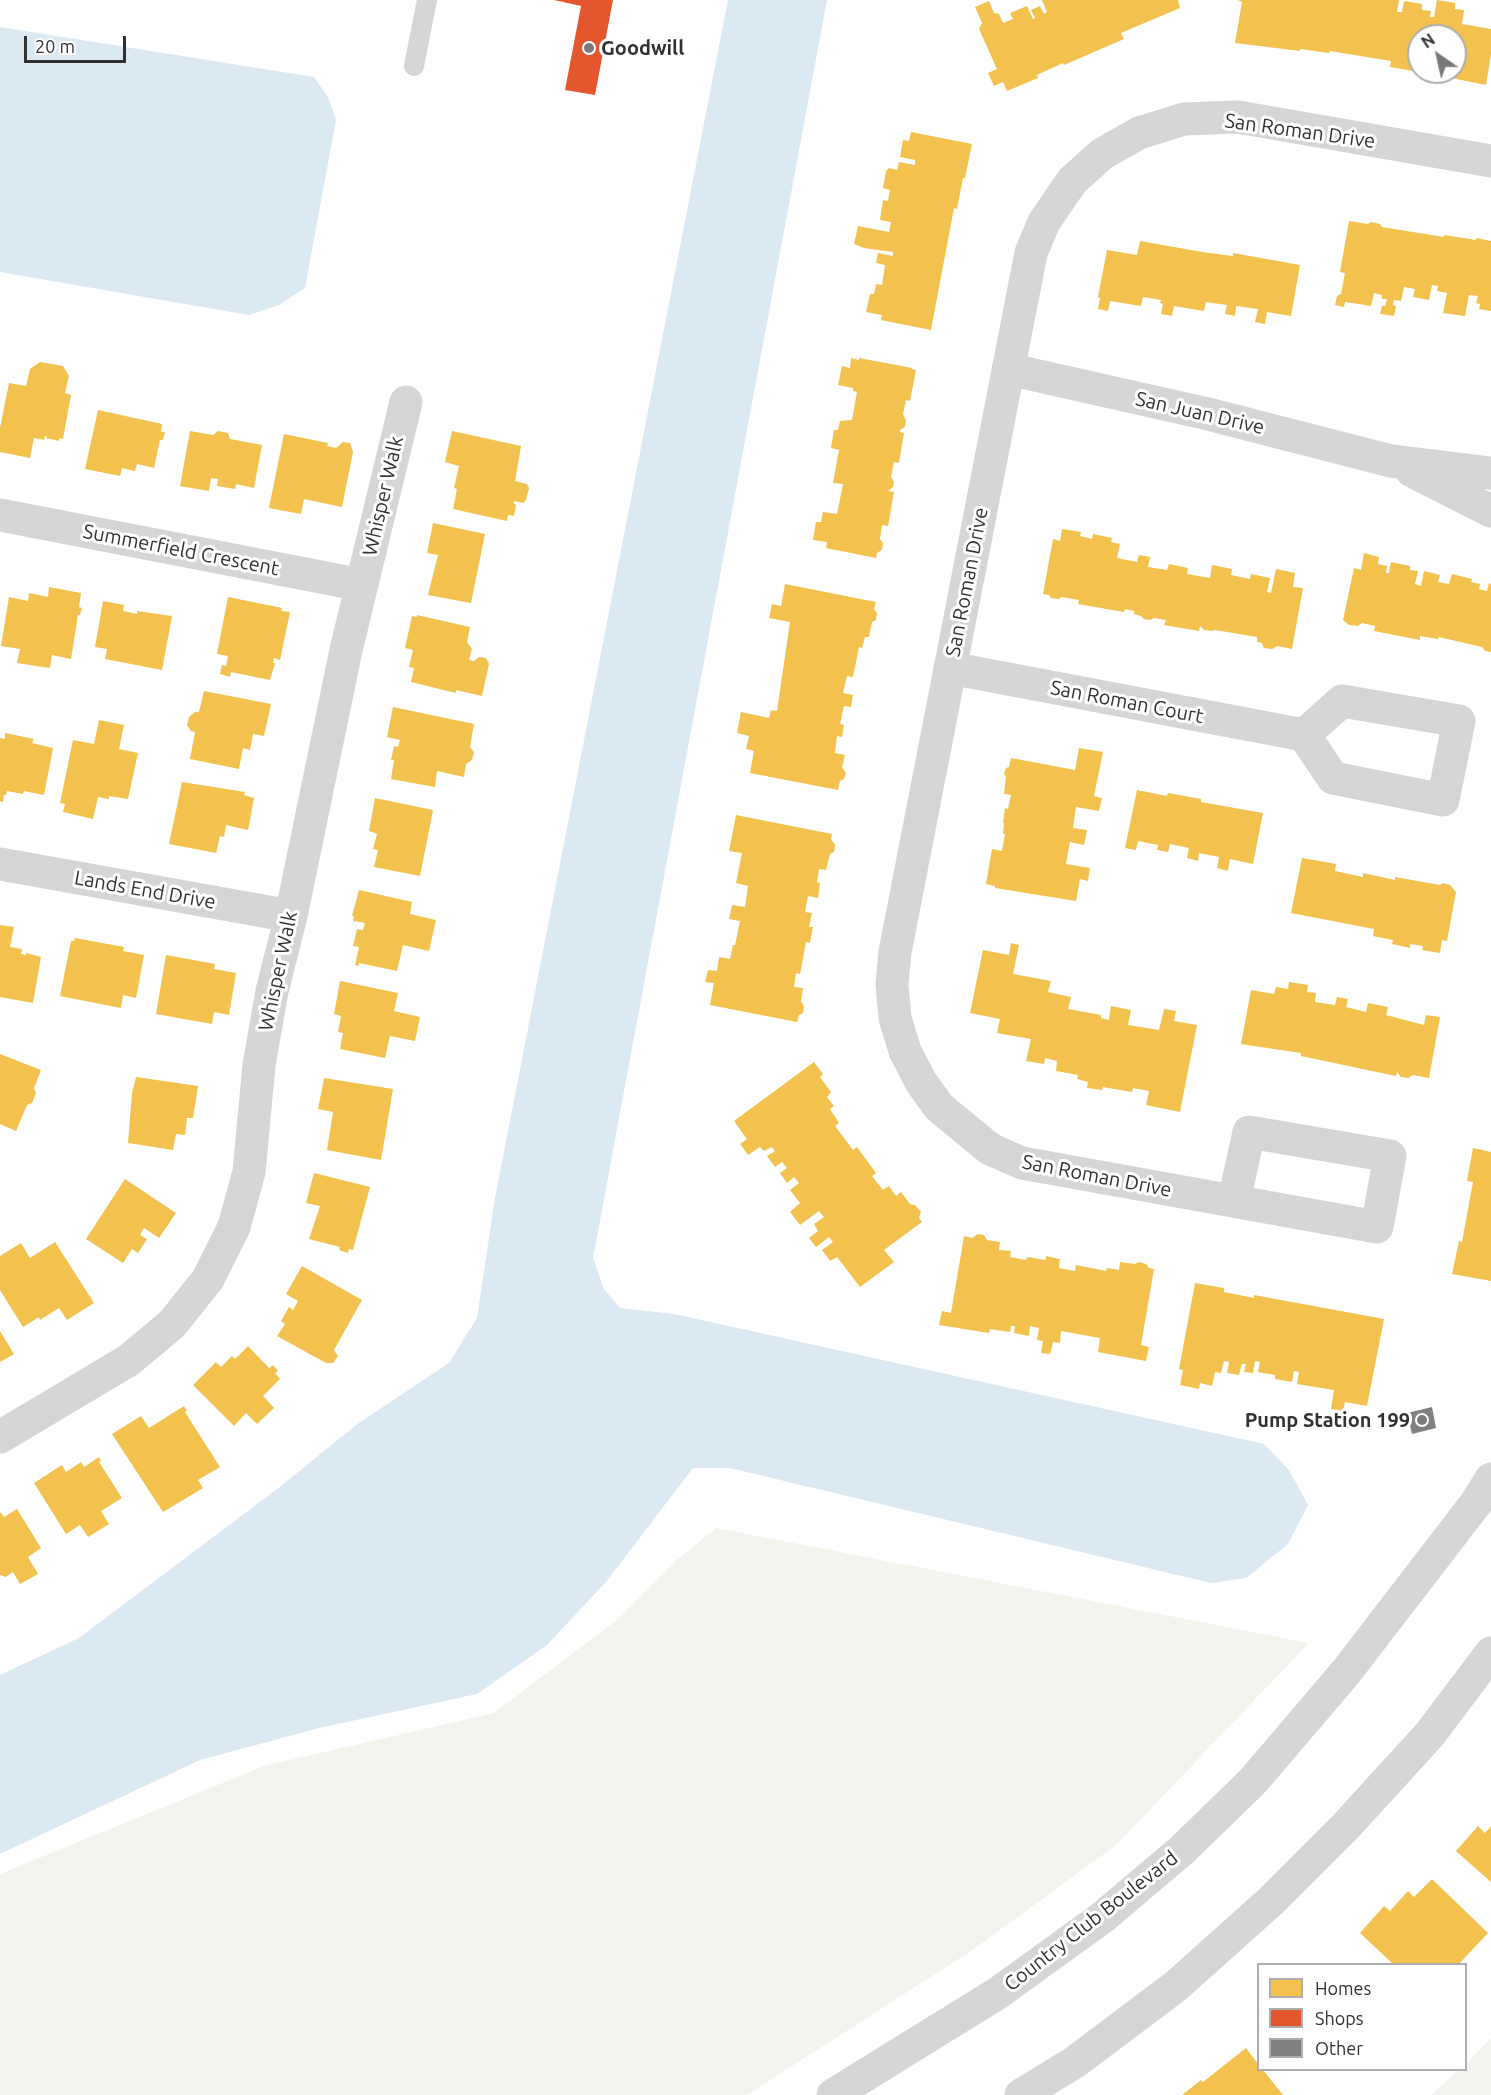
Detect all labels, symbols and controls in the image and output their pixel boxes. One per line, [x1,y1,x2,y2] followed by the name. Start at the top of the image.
[27,24,129,62] scale bar
[1407,24,1467,84] north arrow
[1418,30,1438,52] text: N
[35,36,75,56] text: 20 m
[601,36,684,60] place label: Goodwill
[582,41,596,55] marker: Goodwill
[1223,109,1377,153] street label: San Roman Drive
[1133,387,1267,439] street label: San Juan Drive
[358,434,408,558] street label: Whisper Walk
[941,505,993,659] street label: San Roman Drive
[81,519,281,581] street label: Summerfield Crescent
[1049,675,1205,729] street label: San Roman Court
[72,866,218,914] street label: Lands End Drive
[254,909,302,1033] street label: Whisper Walk
[1020,1150,1174,1202] street label: San Roman Drive
[1245,1408,1410,1432] place label: Pump Station 199
[1415,1413,1429,1427] marker: Pump Station 199
[1000,1846,1182,1996] street label: Country Club Boulevard
[1257,1963,1467,2071] legend
[1315,1978,1371,1998] text: Homes
[1315,2008,1364,2028] text: Shops
[1315,2038,1363,2058] text: Other

